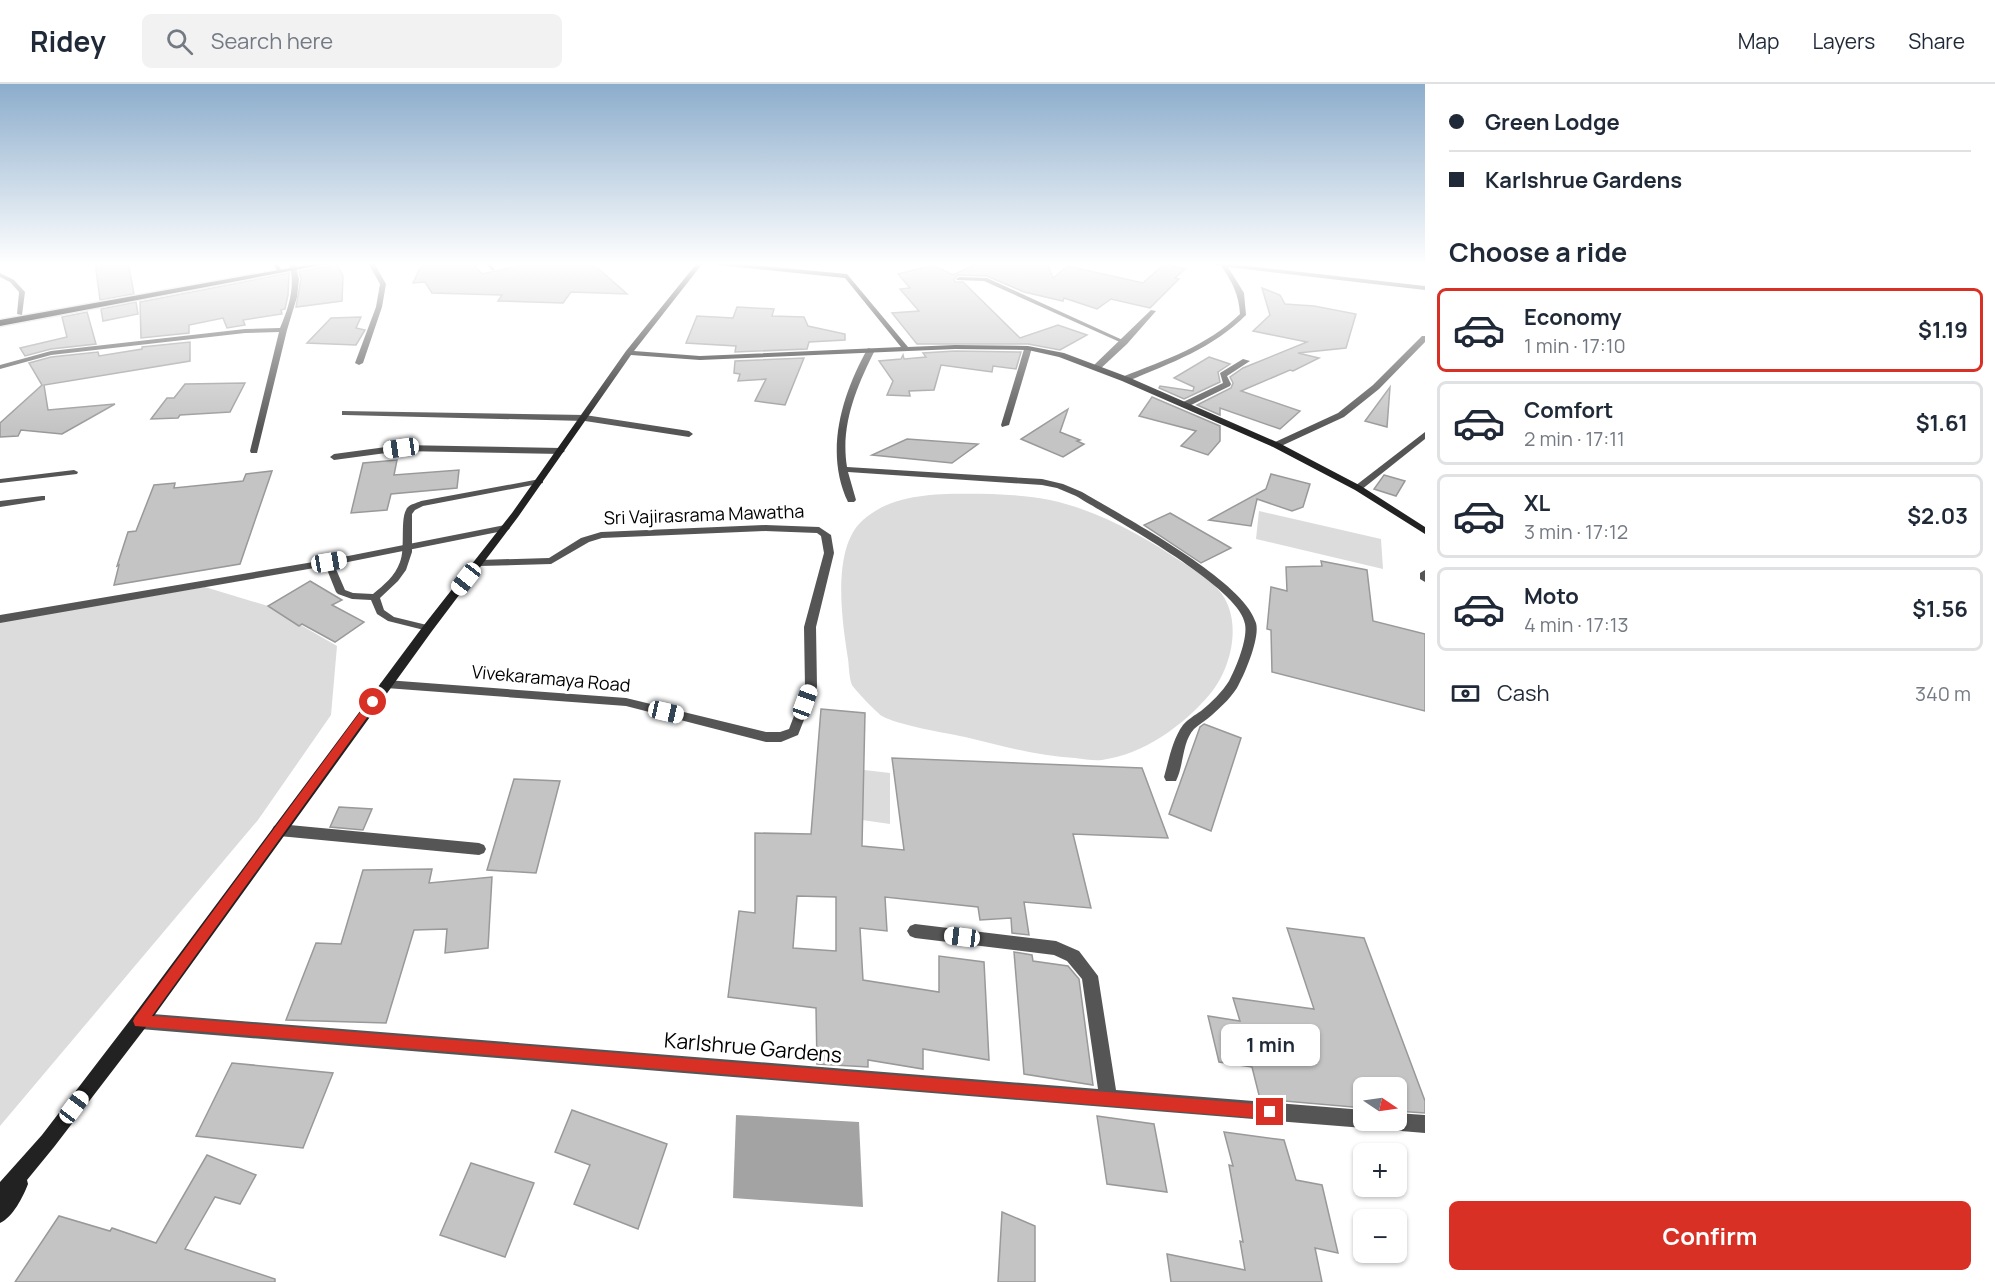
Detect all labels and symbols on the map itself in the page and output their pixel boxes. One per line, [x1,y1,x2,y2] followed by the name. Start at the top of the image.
[382,437,420,459] car
[603,499,805,529] street label: Sri Vajirasrama Mawatha
[310,550,348,574] car
[448,559,484,599] car
[471,659,631,697] street label: Vivekaramaya Road
[790,682,820,722] car
[359,688,386,715] route start
[646,699,686,725] car
[943,926,981,948] car
[663,1025,843,1069] street label: Karlshrue Gardens
[1220,1025,1320,1067] callout: 1 min
[1353,1077,1407,1131] north arrow
[56,1087,92,1127] car
[1256,1098,1283,1125] route end

